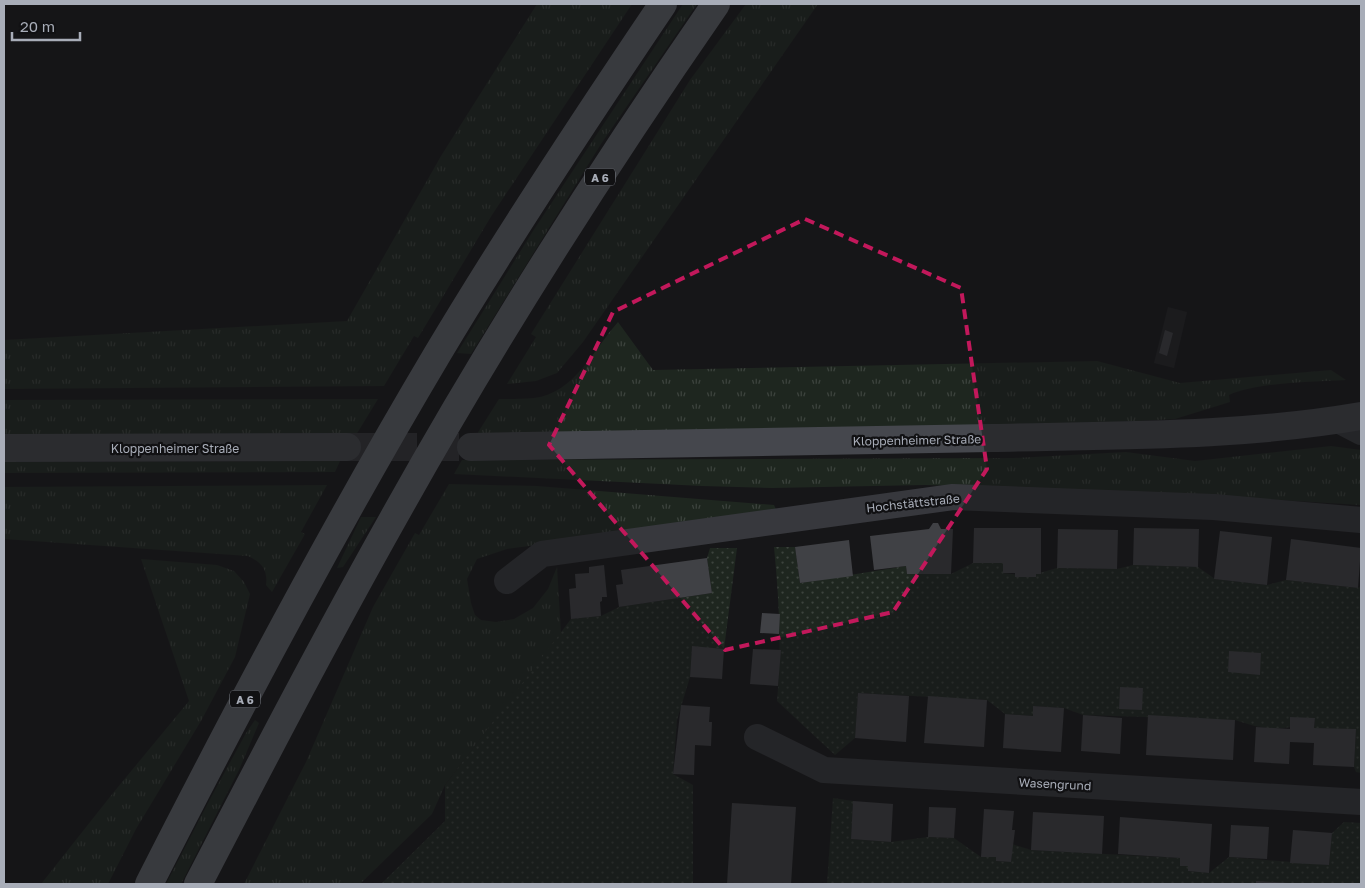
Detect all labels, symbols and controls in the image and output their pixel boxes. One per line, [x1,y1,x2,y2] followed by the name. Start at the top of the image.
[12,10,80,42] scale bar
[20,17,55,35] text: 20 m
[585,168,615,186] road number: A 6
[853,431,981,449] street label: Kloppenheimer Straße
[111,441,239,456] street label: Kloppenheimer Straße
[865,491,961,515] street label: Hochstättstraße
[230,691,260,708] road number: A 6
[1018,775,1092,793] street label: Wasengrund

